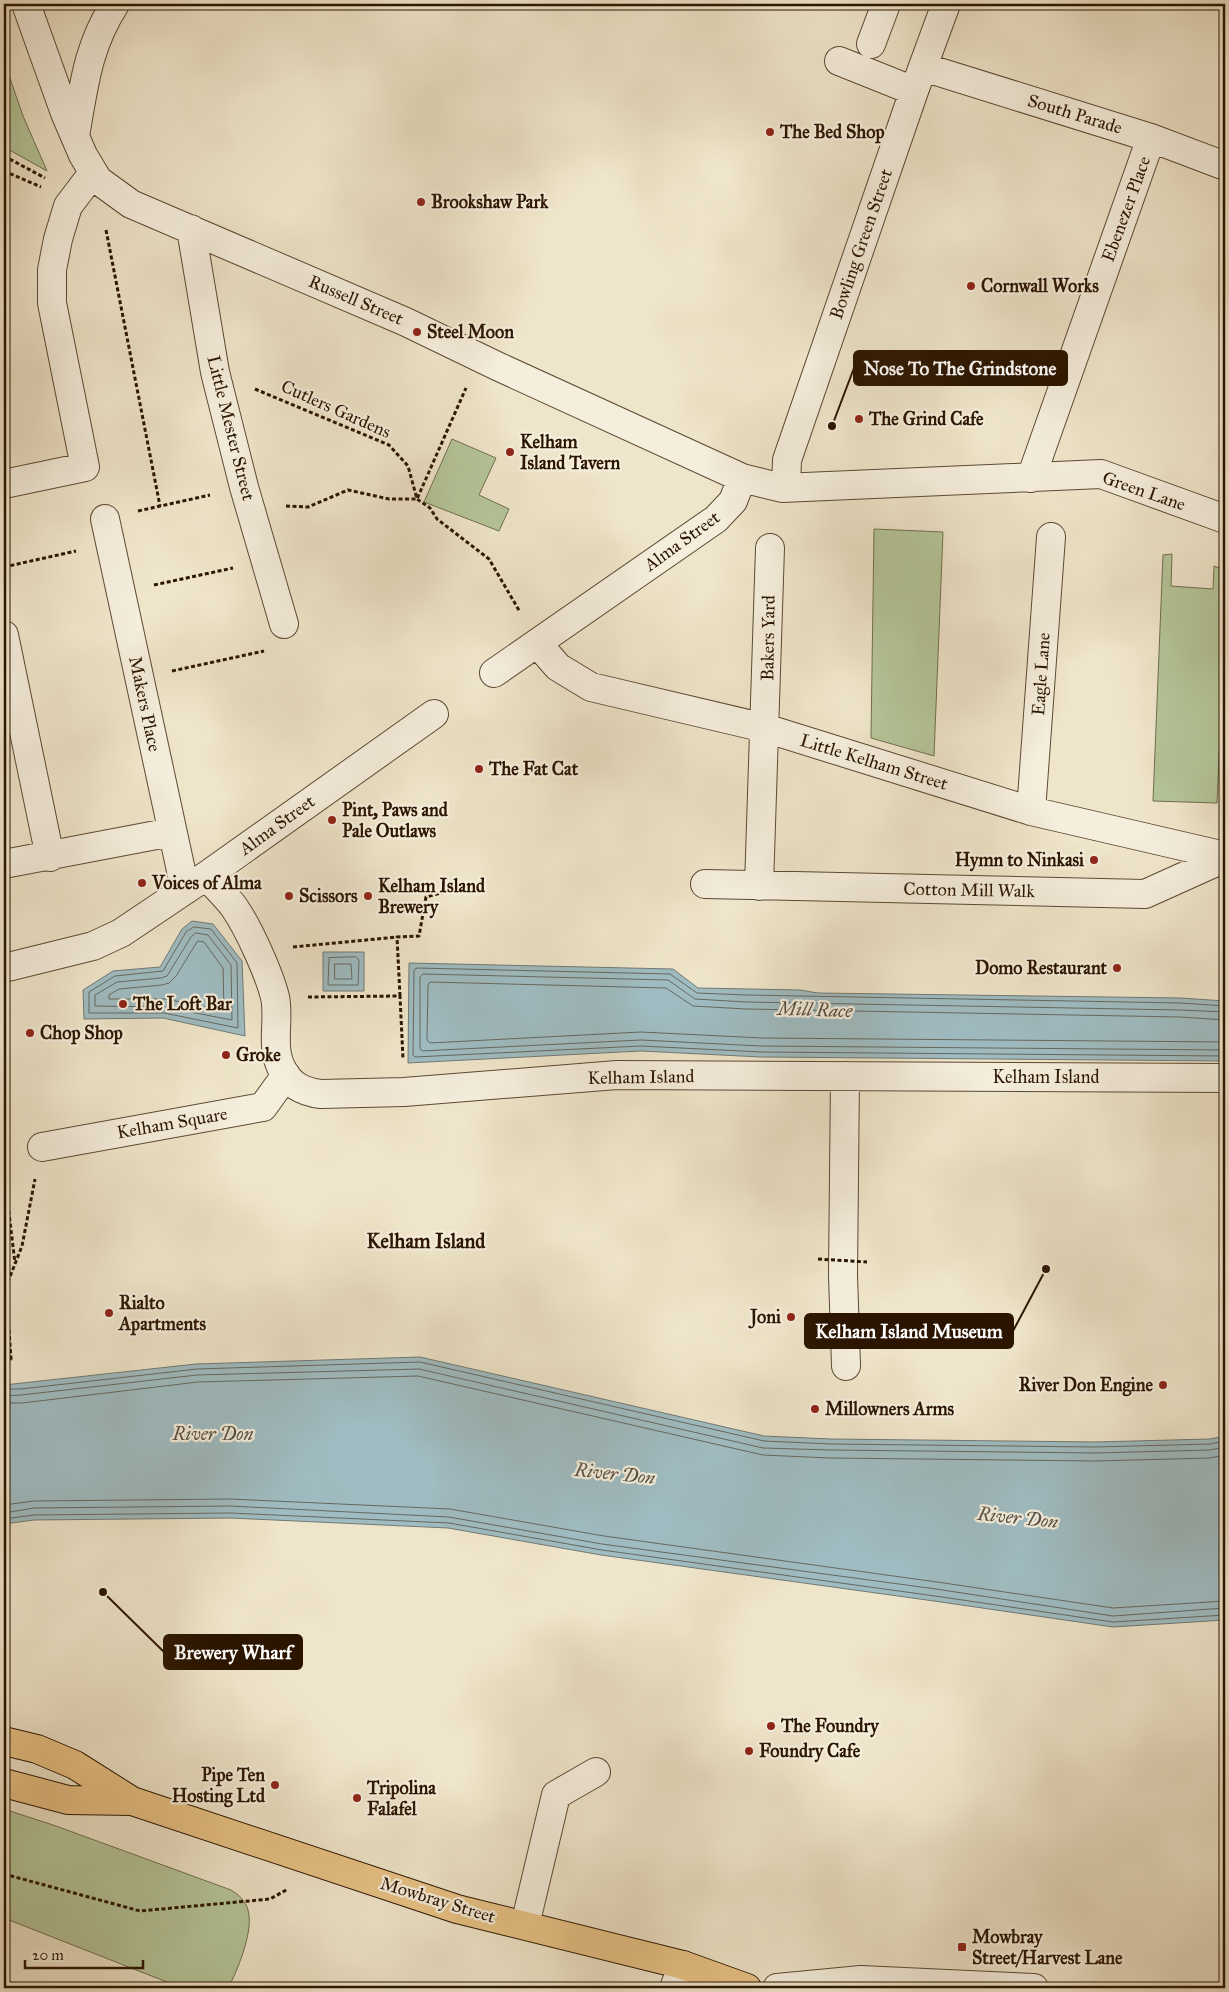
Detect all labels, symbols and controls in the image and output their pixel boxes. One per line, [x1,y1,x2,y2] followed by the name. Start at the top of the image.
[1025,89,1125,139] street label: South Parade
[779,121,884,144] place label: The Bed Shop
[764,126,776,138] marker: The Bed Shop
[1097,153,1155,265] street label: Ebenezer Place
[825,165,898,322] street label: Bowling Green Street
[431,191,549,213] place label: Brookshaw Park
[415,196,427,208] marker: Brookshaw Park
[305,270,407,330] street label: Russell Street
[981,275,1099,297] place label: Cornwall Works
[965,280,977,292] marker: Cornwall Works
[427,321,514,343] place label: Steel Moon
[411,326,423,338] marker: Steel Moon
[854,351,1067,385] callout: Nose To The Grindstone
[202,353,260,503] street label: Little Mester Street
[864,357,1057,380] text: Nose To The Grindstone
[278,375,394,443] street label: Cutlers Gardens
[868,408,984,430] place label: The Grind Cafe
[853,413,865,425] marker: The Grind Cafe
[520,431,621,474] place label: Kelham Island Tavern
[504,446,516,458] marker: Kelham Island Tavern
[1100,467,1188,515] street label: Green Lane
[639,506,725,576] street label: Alma Street
[756,595,780,681] street label: Bakers Yard
[1027,632,1056,716] street label: Eagle Lane
[124,654,166,754] street label: Makers Place
[797,729,951,795] street label: Little Kelham Street
[488,758,579,780] place label: The Fat Cat
[473,763,485,775] marker: The Fat Cat
[234,790,320,860] street label: Alma Street
[342,799,449,842] place label: Pint, Paws and Pale Outlaws
[326,814,338,826] marker: Pint, Paws and Pale Outlaws
[955,849,1085,872] place label: Hymn to Ninkasi
[1088,854,1100,866] marker: Hymn to Ninkasi
[151,872,262,894] place label: Voices of Alma
[378,875,486,919] place label: Kelham Island Brewery
[136,877,148,889] marker: Voices of Alma
[903,878,1035,902] street label: Cotton Mill Walk
[299,885,358,907] place label: Scissors
[283,890,295,902] marker: Scissors
[362,890,374,902] marker: Kelham Island Brewery
[975,957,1108,979] place label: Domo Restaurant
[1111,962,1123,974] marker: Domo Restaurant
[132,993,233,1015] place label: The Loft Bar
[775,997,854,1022] water label: Mill Race
[117,998,129,1010] marker: The Loft Bar
[40,1022,123,1045] place label: Chop Shop
[24,1027,36,1039] marker: Chop Shop
[236,1044,281,1066] place label: Groke
[220,1049,232,1061] marker: Groke
[587,1065,695,1089] street label: Kelham Island
[993,1066,1099,1088] street label: Kelham Island
[115,1102,229,1145] street label: Kelham Square
[367,1229,486,1253] district label: Kelham Island
[118,1292,206,1336] place label: Rialto Apartments
[748,1306,782,1329] place label: Joni
[103,1307,115,1319] marker: Rialto Apartments
[785,1311,797,1323] marker: Joni
[805,1314,1013,1348] callout: Kelham Island Museum
[815,1320,1003,1343] text: Kelham Island Museum
[1019,1374,1153,1397] place label: River Don Engine
[1157,1379,1169,1391] marker: River Don Engine
[825,1398,955,1420] place label: Millowners Arms
[809,1403,821,1415] marker: Millowners Arms
[172,1422,254,1445] water label: River Don
[573,1458,656,1489] water label: River Don
[976,1502,1059,1533] water label: River Don
[164,1635,302,1669] callout: Brewery Wharf
[174,1641,296,1665] text: Brewery Wharf
[780,1715,880,1738] place label: The Foundry
[765,1720,777,1732] marker: The Foundry
[759,1740,861,1763] place label: Foundry Cafe
[743,1745,755,1757] marker: Foundry Cafe
[172,1764,266,1808] place label: Pipe Ten Hosting Ltd
[366,1777,436,1820] place label: Tripolina Falafel
[269,1779,281,1791] marker: Pipe Ten Hosting Ltd
[351,1792,363,1804] marker: Tripolina Falafel
[378,1872,499,1928] street label: Mowbray Street
[972,1926,1123,1969] place label: Mowbray Street/Harvest Lane
[25,1937,142,1969] scale bar
[956,1941,968,1953] marker: Mowbray Street/Harvest Lane
[32,1946,64,1964] text: 20 m

